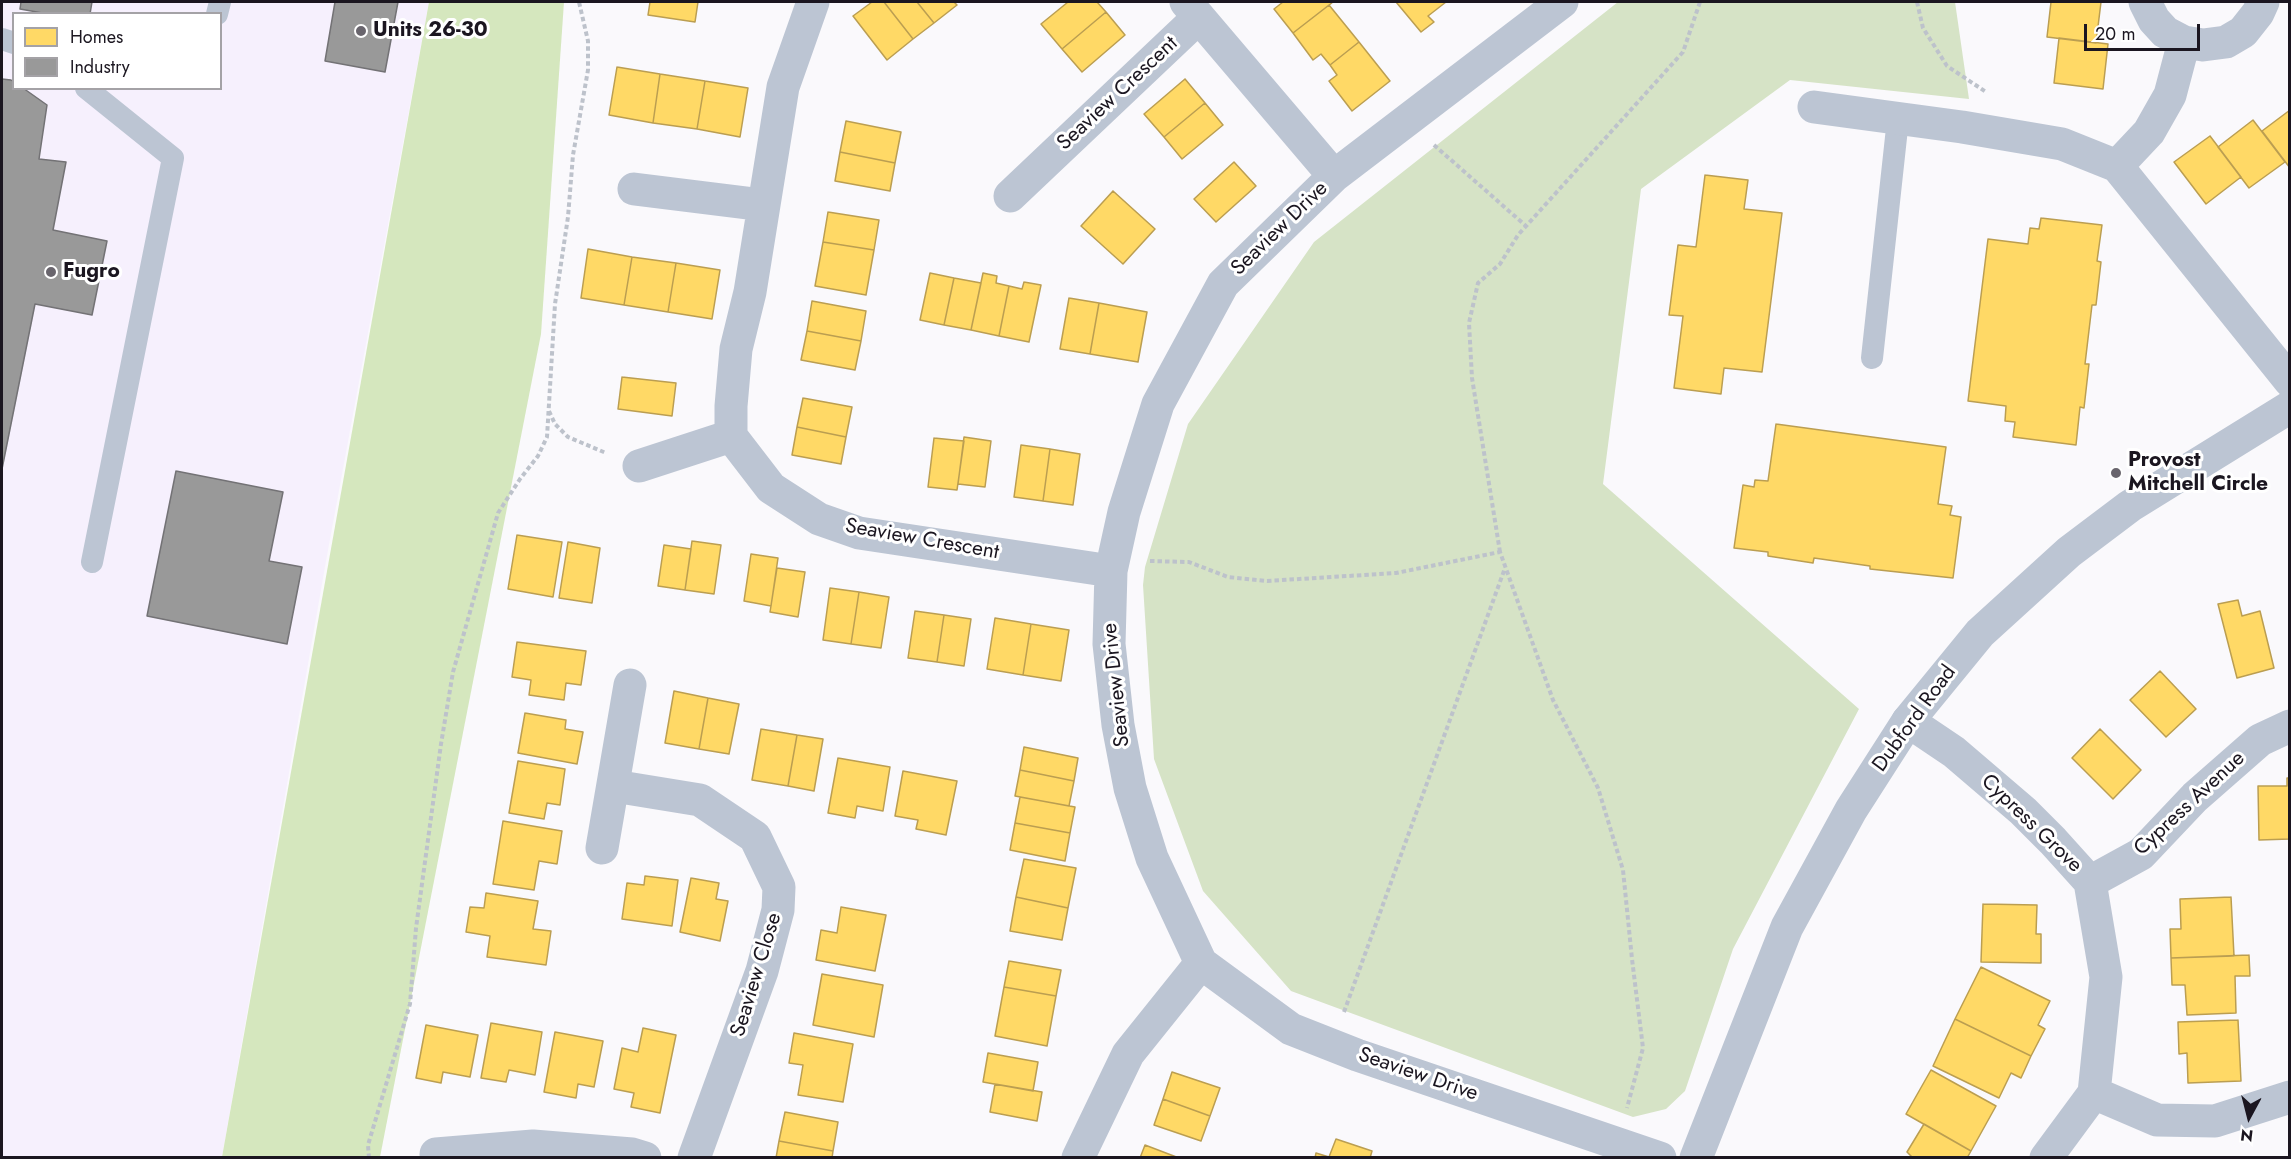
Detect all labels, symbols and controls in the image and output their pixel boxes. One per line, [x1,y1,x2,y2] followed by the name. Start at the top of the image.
[12,12,222,90] legend
[2087,12,2202,50] scale bar
[373,18,488,44] place label: Units 26-30
[2095,21,2135,47] text: 20 m
[70,24,123,50] text: Homes
[354,24,368,38] marker: Units 26-30
[1053,32,1183,156] street label: Seaview Crescent
[70,54,130,80] text: Industry
[1226,177,1334,281] street label: Seaview Drive
[63,259,120,285] place label: Fugro
[44,265,58,279] marker: Fugro
[2128,448,2268,498] place label: Provost Mitchell Circle
[2109,466,2123,480] marker: Provost Mitchell Circle
[843,514,1001,566] street label: Seaview Crescent
[1098,622,1136,748] street label: Seaview Drive
[1868,661,1962,777] street label: Dubford Road
[2130,746,2250,862] street label: Cypress Avenue
[1975,770,2087,878] street label: Cypress Grove
[726,910,788,1040] street label: Seaview Close
[1355,1043,1481,1107] street label: Seaview Drive
[2219,1087,2279,1147] north arrow
[2239,1123,2254,1148] text: N

